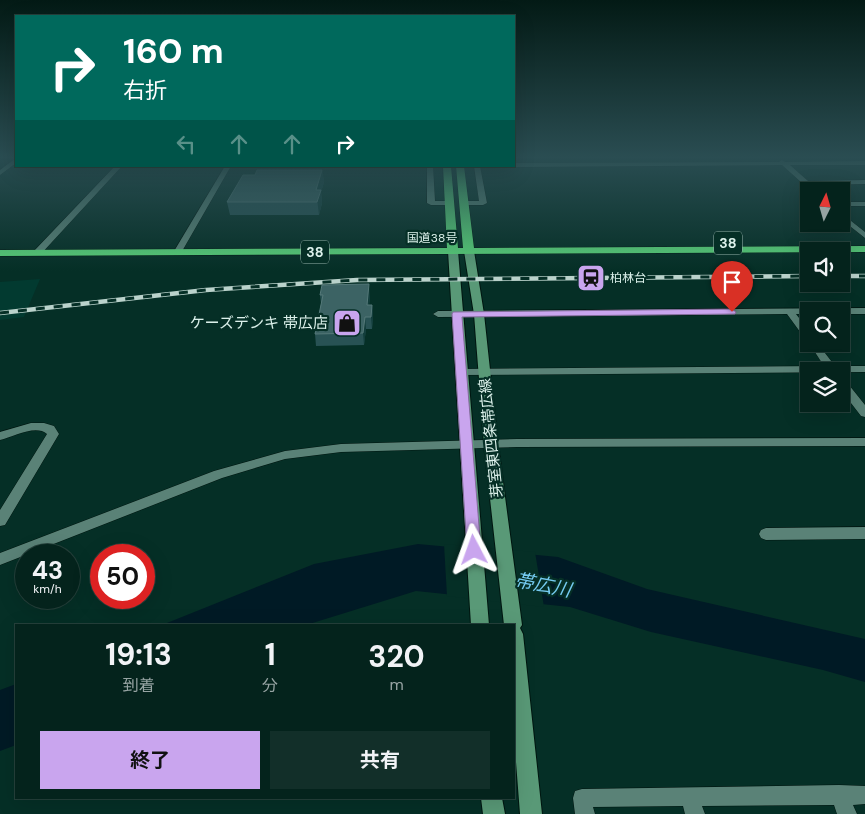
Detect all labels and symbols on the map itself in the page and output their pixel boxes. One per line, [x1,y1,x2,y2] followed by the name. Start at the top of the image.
[800,182,850,232] north arrow
[407,230,457,246] street label: 国道38号
[714,232,742,254] road number: 38
[301,240,329,264] road number: 38
[711,261,753,312] pin
[576,263,606,293] station icon: 柏林台
[610,270,646,286] place label: 柏林台
[332,308,362,338] shop icon: ケーズデンキ 帯広店
[190,313,328,333] place label: ケーズデンキ 帯広店
[475,377,507,499] street label: 芽室東四条帯広線
[447,523,499,575] position arrow
[90,544,155,609] speed limit sign: 50
[513,567,575,603] water label: 帯広川

